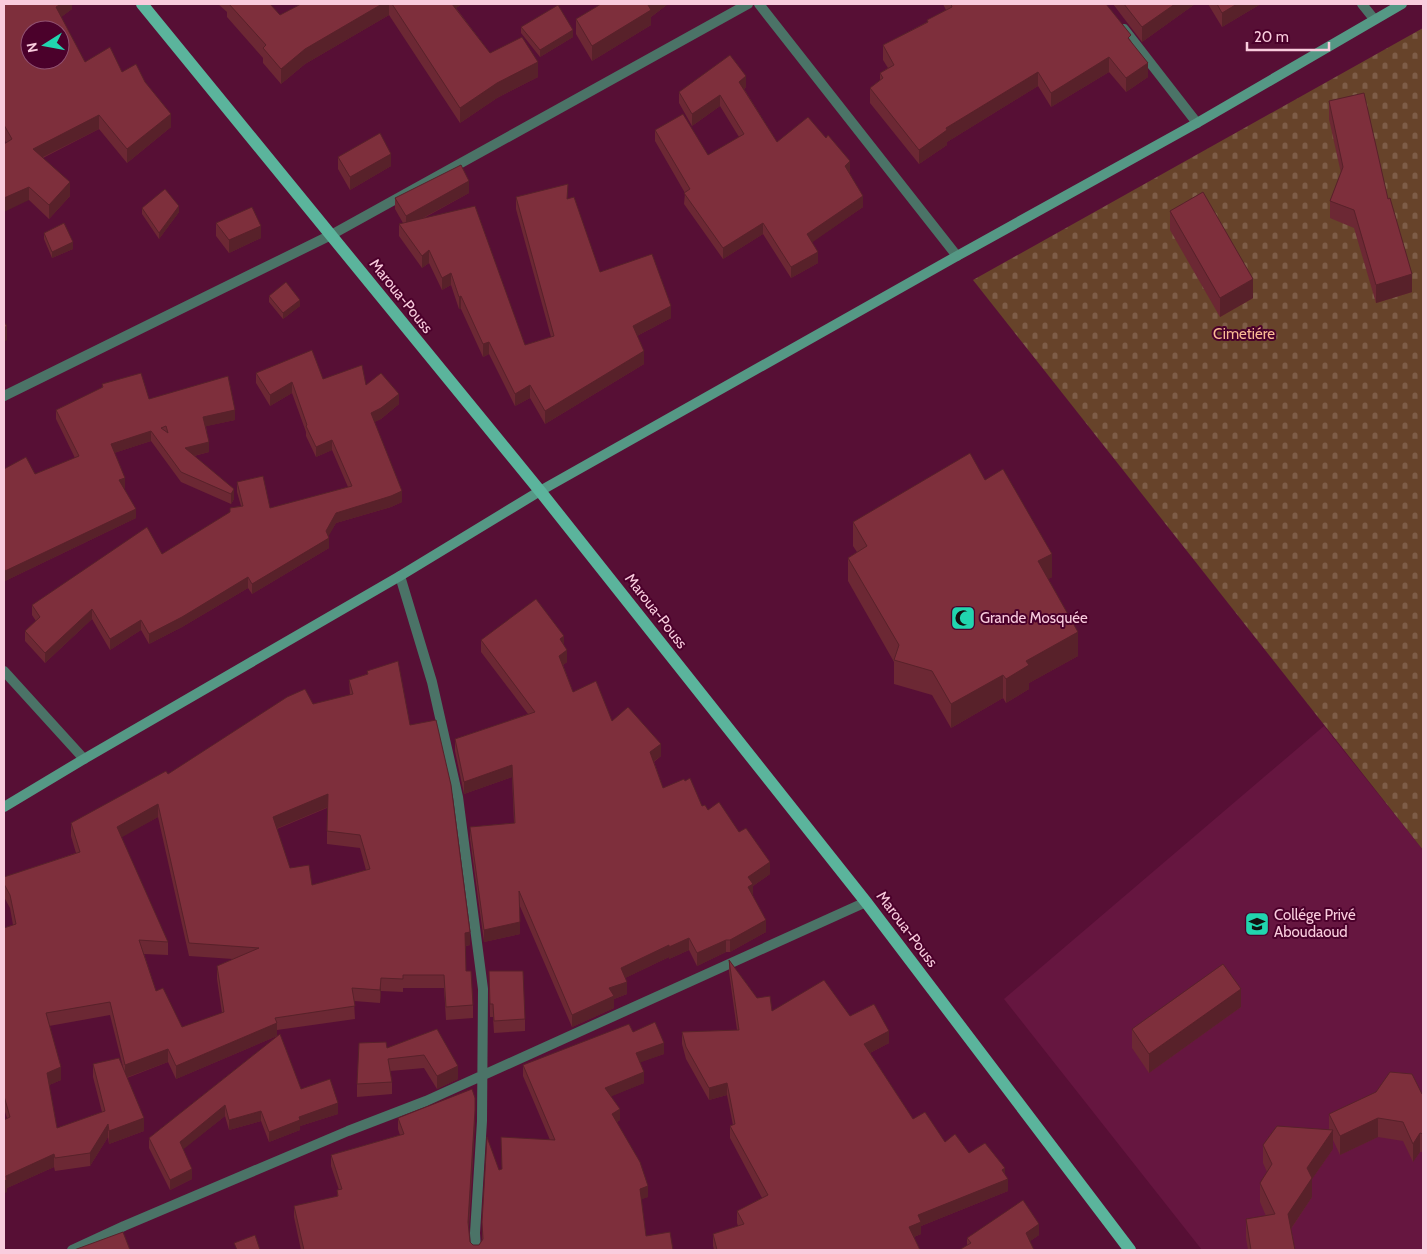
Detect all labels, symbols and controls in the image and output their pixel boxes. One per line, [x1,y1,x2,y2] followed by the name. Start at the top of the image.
[20,20,70,70] north arrow
[1247,20,1330,52] scale bar
[1254,28,1289,46] text: 20 m
[22,41,42,54] text: N
[366,255,436,337] street label: Maroua-Pouss
[1213,325,1275,343] park label: Cimetiére
[621,570,691,652] street label: Maroua-Pouss
[950,605,976,631] mosque icon: Grande Mosquée
[980,609,1088,627] place label: Grande Mosquée
[873,887,941,971] street label: Maroua-Pouss
[1274,906,1356,941] place label: Collége Privé Aboudaoud
[1244,911,1270,937] school or university icon: Collége Privé Aboudaoud

